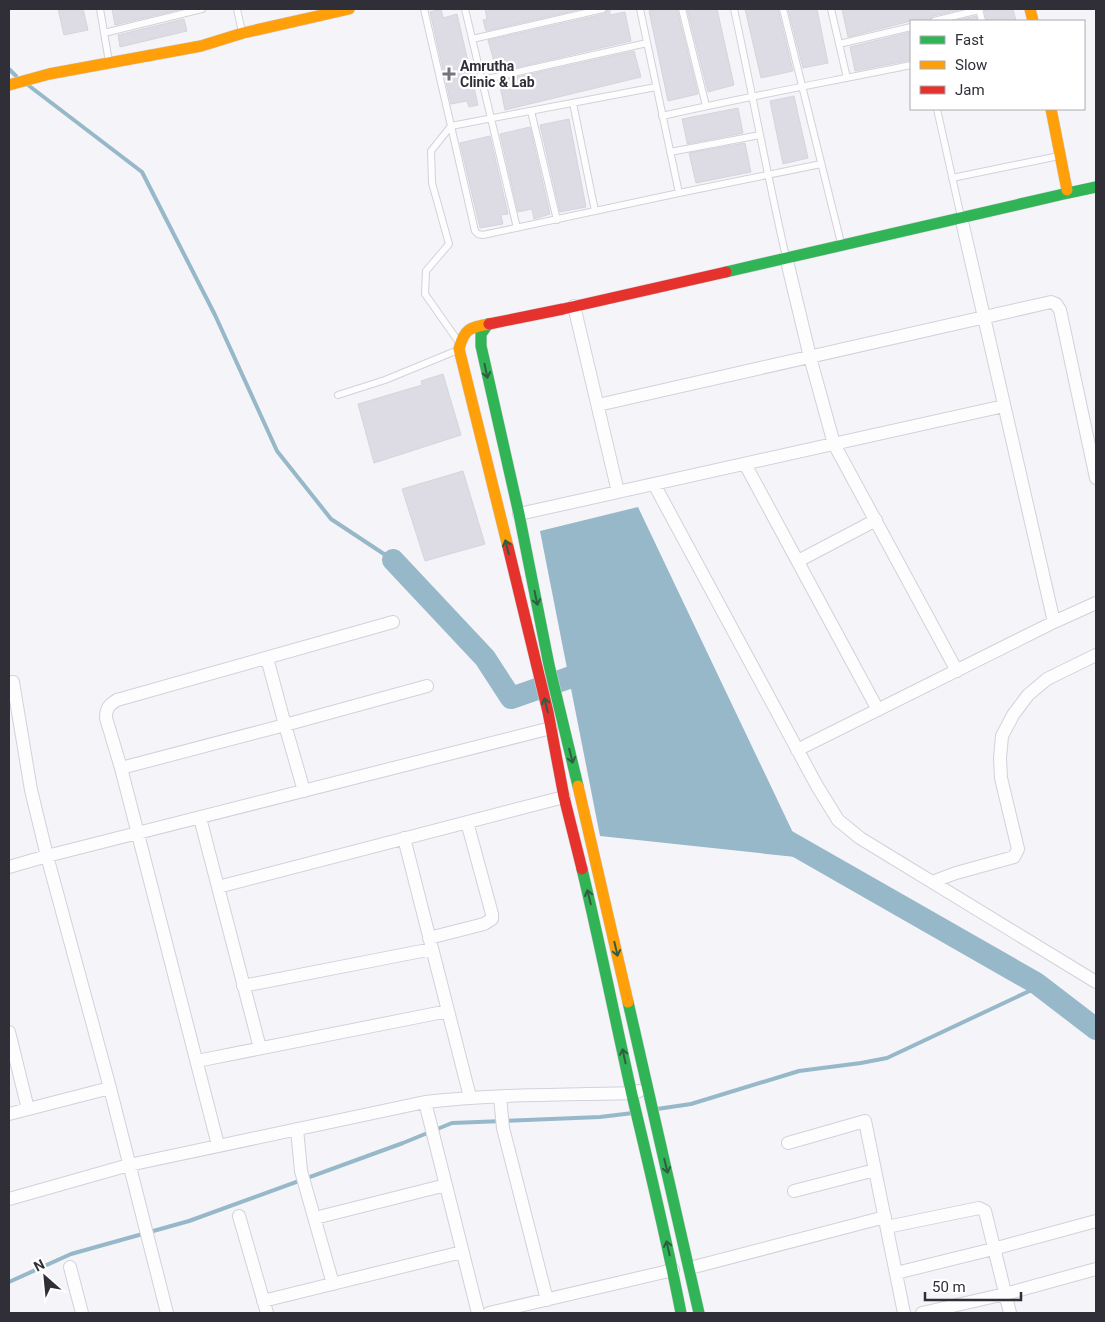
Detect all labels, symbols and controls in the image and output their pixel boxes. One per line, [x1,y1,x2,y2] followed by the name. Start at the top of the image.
[910,20,1085,110] legend
[955,31,984,49] text: Fast
[955,56,987,74] text: Slow
[460,58,535,90] place label: Amrutha Clinic & Lab
[442,67,456,81] marker: Amrutha Clinic & Lab
[955,81,985,99] text: Jam
[482,362,491,378] one-way arrow
[502,539,511,555] one-way arrow
[532,589,542,605] one-way arrow
[541,697,550,713] one-way arrow
[567,748,576,764] one-way arrow
[584,890,593,906] one-way arrow
[612,940,621,956] one-way arrow
[619,1048,628,1064] one-way arrow
[662,1157,671,1173] one-way arrow
[663,1241,672,1257] one-way arrow
[20,1252,70,1302] north arrow
[31,1256,47,1275] text: N
[925,1270,1021,1302] scale bar
[932,1278,966,1296] text: 50 m

